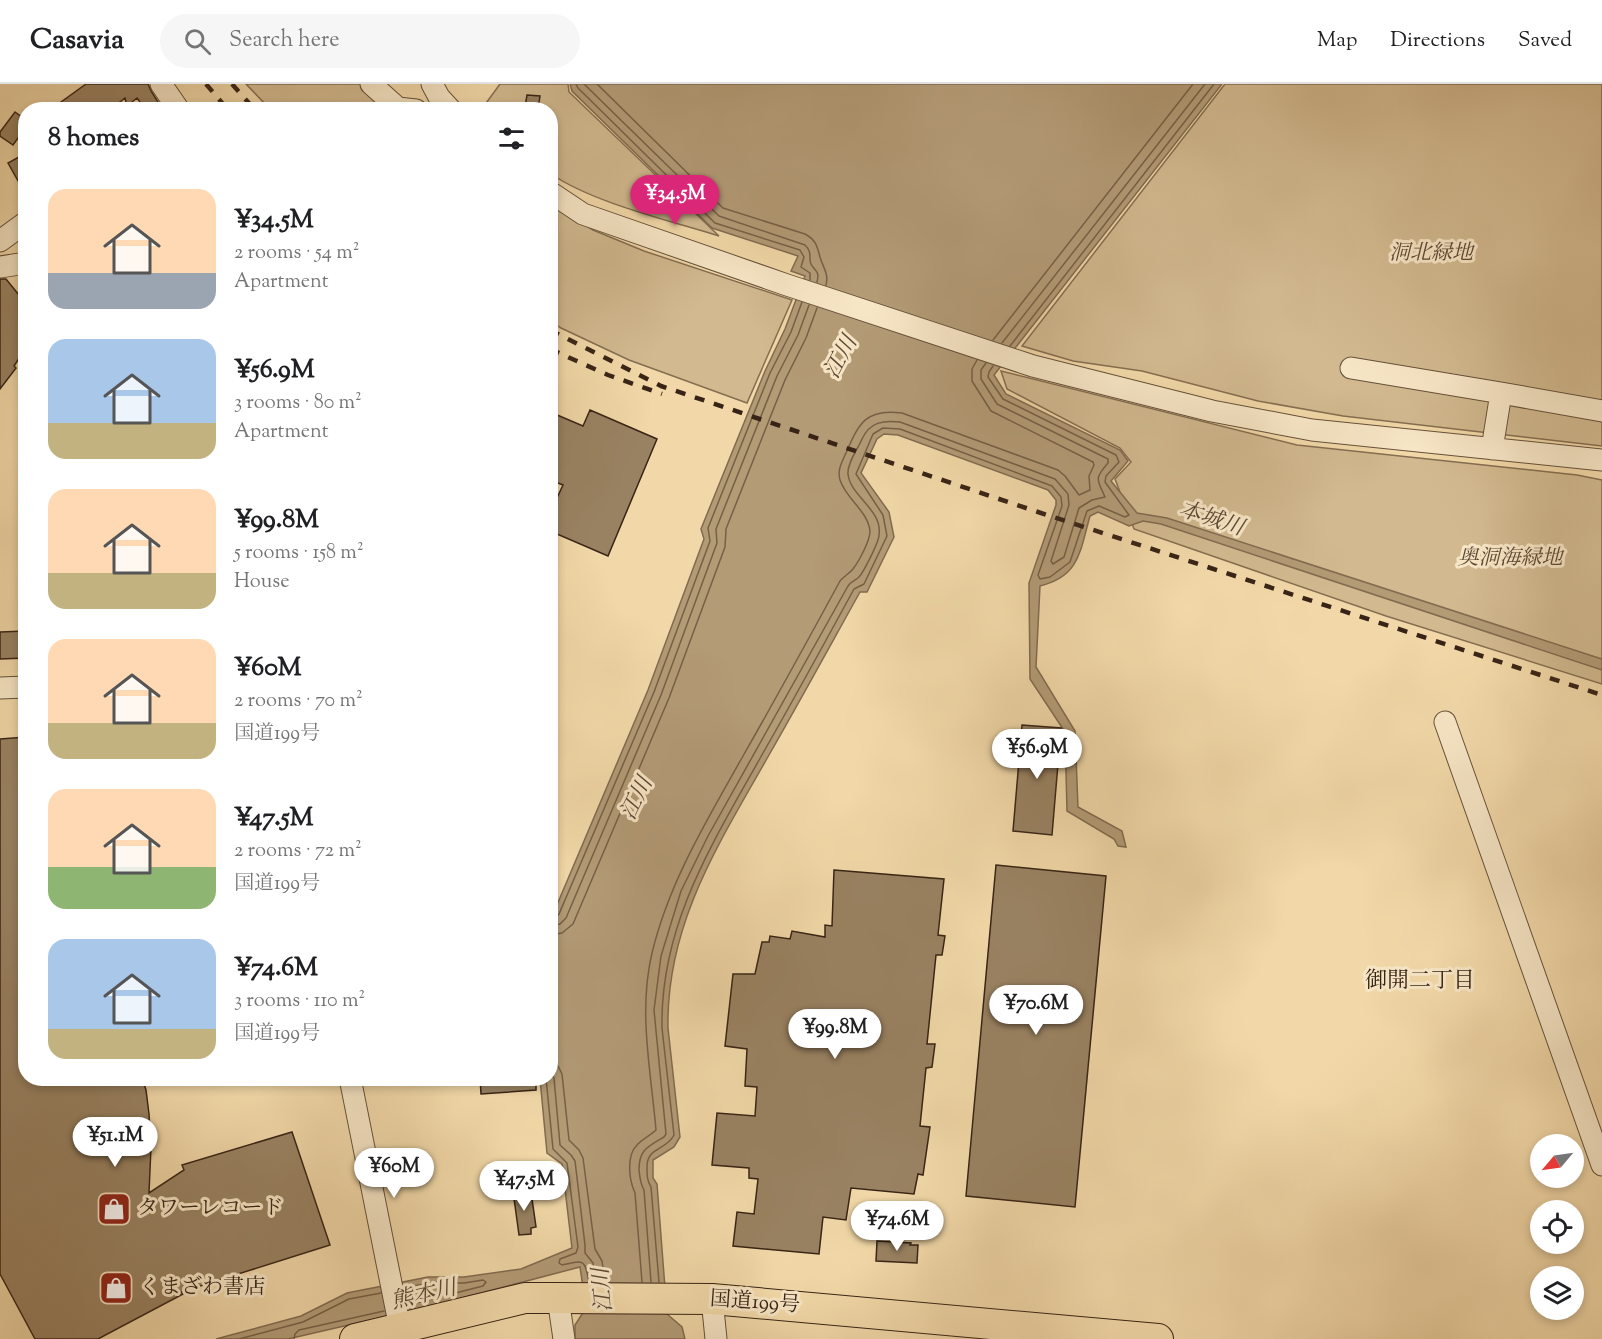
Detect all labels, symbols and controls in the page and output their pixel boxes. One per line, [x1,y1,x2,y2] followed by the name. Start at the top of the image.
[160,14,580,68] search box
[30,21,124,61] text: Casavia
[181,25,214,58] icon: search
[229,25,339,57] text: Search here
[1317,26,1357,56] text: Map
[1390,26,1485,56] text: Directions
[1518,26,1572,56] text: Saved
[48,120,139,157] text: 8 homes
[495,122,528,155] icon: filters
[626,175,724,226] pin: ¥34.5M
[644,180,706,209] text: ¥34.5M
[234,202,314,239] text: ¥34.5M
[96,213,168,285] icon: home
[234,239,359,268] text: 2 rooms · 54 m²
[1389,239,1475,269] park label: 洞北緑地
[234,268,329,297] text: Apartment
[818,329,867,385] water label: 江川
[234,352,315,389] text: ¥56.9M
[96,363,168,435] icon: home
[234,389,362,418] text: 3 rooms · 80 m²
[234,418,329,447] text: Apartment
[1175,495,1249,546] water label: 本城川
[234,502,319,539] text: ¥99.8M
[96,513,168,585] icon: home
[234,539,364,568] text: 5 rooms · 158 m²
[1458,544,1564,574] park label: 奥洞海緑地
[234,568,289,597] text: House
[234,650,301,687] text: ¥60M
[96,663,168,735] icon: home
[234,687,363,716] text: 2 rooms · 70 m²
[234,720,320,749] text: 国道199号
[988,729,1086,780] pin: ¥56.9M
[1006,734,1068,763] text: ¥56.9M
[614,770,663,826] water label: 江川
[234,800,313,837] text: ¥47.5M
[96,813,168,885] icon: home
[234,837,362,866] text: 2 rooms · 72 m²
[234,870,320,899] text: 国道199号
[234,950,318,987] text: ¥74.6M
[96,963,168,1035] icon: home
[1365,966,1475,998] district label: 御開二丁目
[987,985,1085,1036] pin: ¥70.6M
[234,987,365,1016] text: 3 rooms · 110 m²
[1003,990,1069,1019] text: ¥70.6M
[786,1009,884,1060] pin: ¥99.8M
[802,1014,868,1043] text: ¥99.8M
[234,1020,320,1049] text: 国道199号
[66,1117,164,1168] pin: ¥51.1M
[87,1122,143,1151] text: ¥51.1M
[1530,1134,1584,1188] north arrow
[1530,1134,1584,1320] map controls
[358,1148,430,1199] pin: ¥60M
[368,1153,420,1182] text: ¥60M
[475,1161,573,1212] pin: ¥47.5M
[493,1166,555,1195] text: ¥47.5M
[96,1191,132,1227] shop icon: タワーレコード
[137,1194,284,1224] place label: タワーレコード
[1530,1200,1584,1254] button: locate
[848,1201,946,1252] pin: ¥74.6M
[865,1206,929,1235] text: ¥74.6M
[586,1265,622,1313] water label: 江川
[1530,1266,1584,1320] button: layers
[98,1270,134,1306] shop icon: くまざわ書店
[139,1273,265,1303] place label: くまざわ書店
[388,1273,462,1319] water label: 熊本川
[709,1285,801,1321] street label: 国道199号

